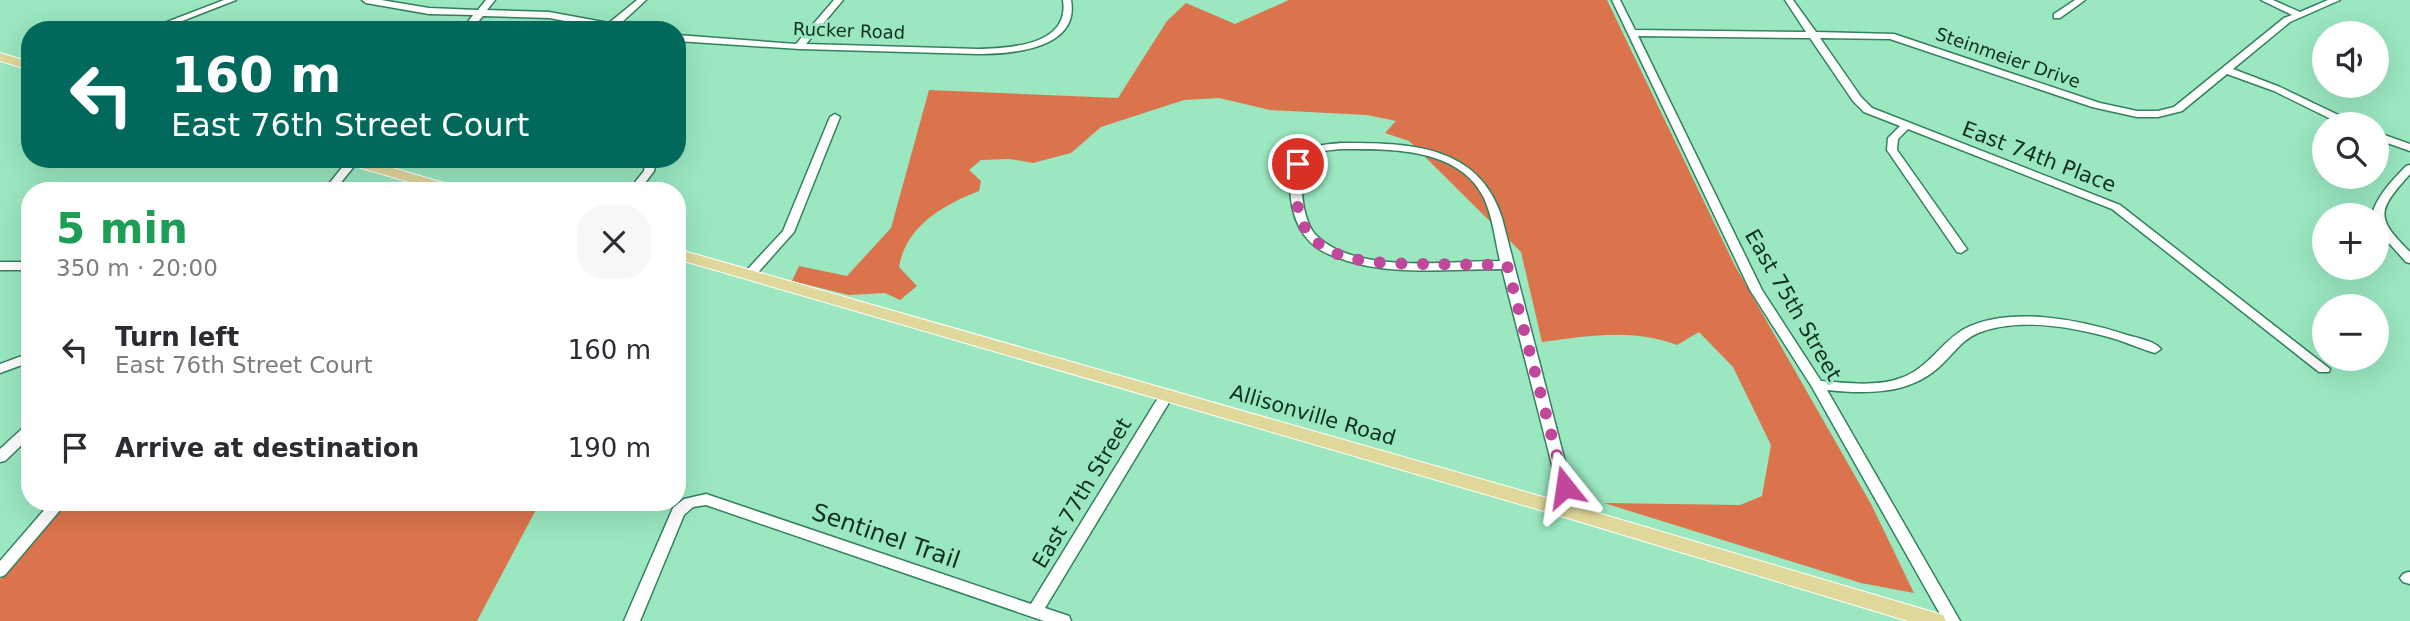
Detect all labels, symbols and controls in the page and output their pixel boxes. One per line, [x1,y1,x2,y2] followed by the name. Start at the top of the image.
[793,18,905,43] street label: Rucker Road
[2312,21,2389,371] map controls
[2312,21,2389,98] button: sound
[1933,23,2083,92] street label: Steinmeier Drive
[171,47,341,104] text: 160 m
[56,49,147,140] icon: left
[171,106,529,144] text: East 76th Street Court
[2312,112,2389,189] button: search
[1959,117,2119,197] street label: East 74th Place
[1268,134,1328,194] pin
[1279,145,1317,183] icon: arrive
[2312,203,2389,280] button: +
[56,204,188,253] text: 5 min
[577,205,651,279] button: close
[1740,225,1846,385] street label: East 75th Street
[56,255,218,281] text: 350 m · 20:00
[2312,294,2389,371] button: −
[115,322,239,352] text: Turn left
[56,331,94,369] icon: left
[568,335,651,365] text: 160 m
[115,352,373,378] text: East 76th Street Court
[1227,380,1399,450] street label: Allisonville Road
[1028,414,1136,572] street label: East 77th Street
[56,429,94,467] icon: arrive
[115,433,419,463] text: Arrive at destination
[568,433,651,463] text: 190 m
[1528,450,1602,524] position arrow
[808,498,964,574] street label: Sentinel Trail

